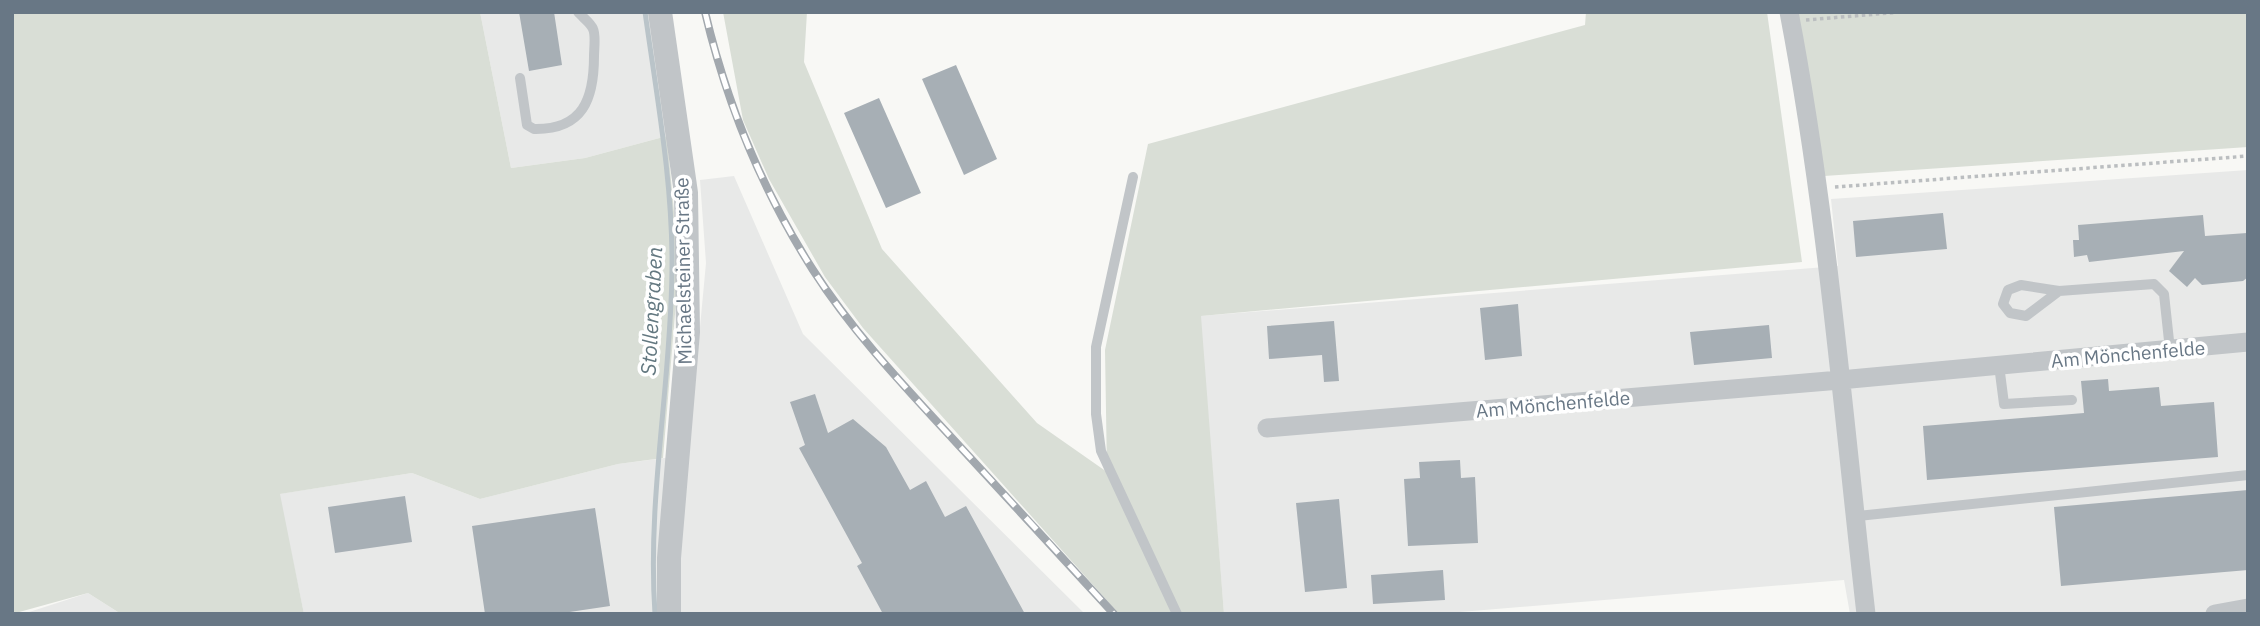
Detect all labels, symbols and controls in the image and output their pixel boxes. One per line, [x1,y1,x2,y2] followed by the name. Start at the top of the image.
[669,177,697,365] street label: Michaelsteiner Straße
[634,246,668,376] water label: Stollengraben
[2050,335,2206,373] street label: Am Mönchenfelde
[1475,385,1631,423] street label: Am Mönchenfelde

